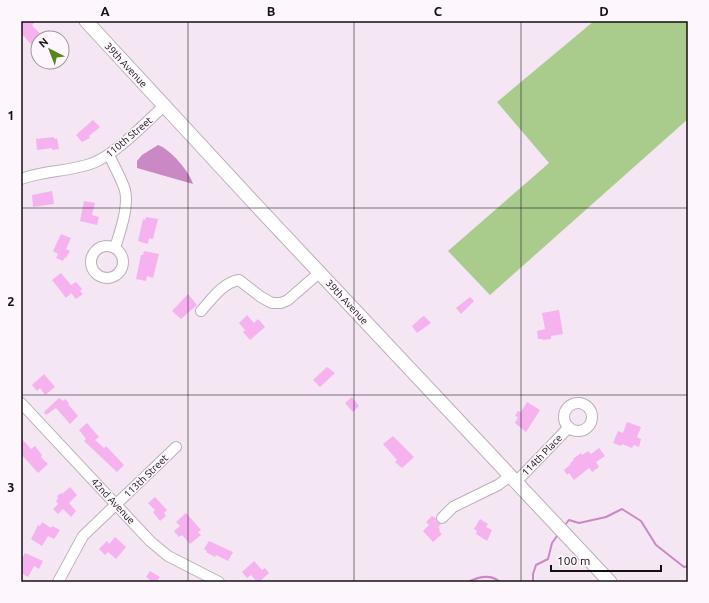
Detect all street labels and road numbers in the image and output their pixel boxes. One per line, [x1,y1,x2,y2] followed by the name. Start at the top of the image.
[103,40,149,90] street label: 39th Avenue
[104,114,154,159] street label: 110th Street
[324,277,370,327] street label: 39th Avenue
[520,432,564,478] street label: 114th Place
[122,452,170,500] street label: 113th Street
[89,476,137,526] street label: 42nd Avenue

